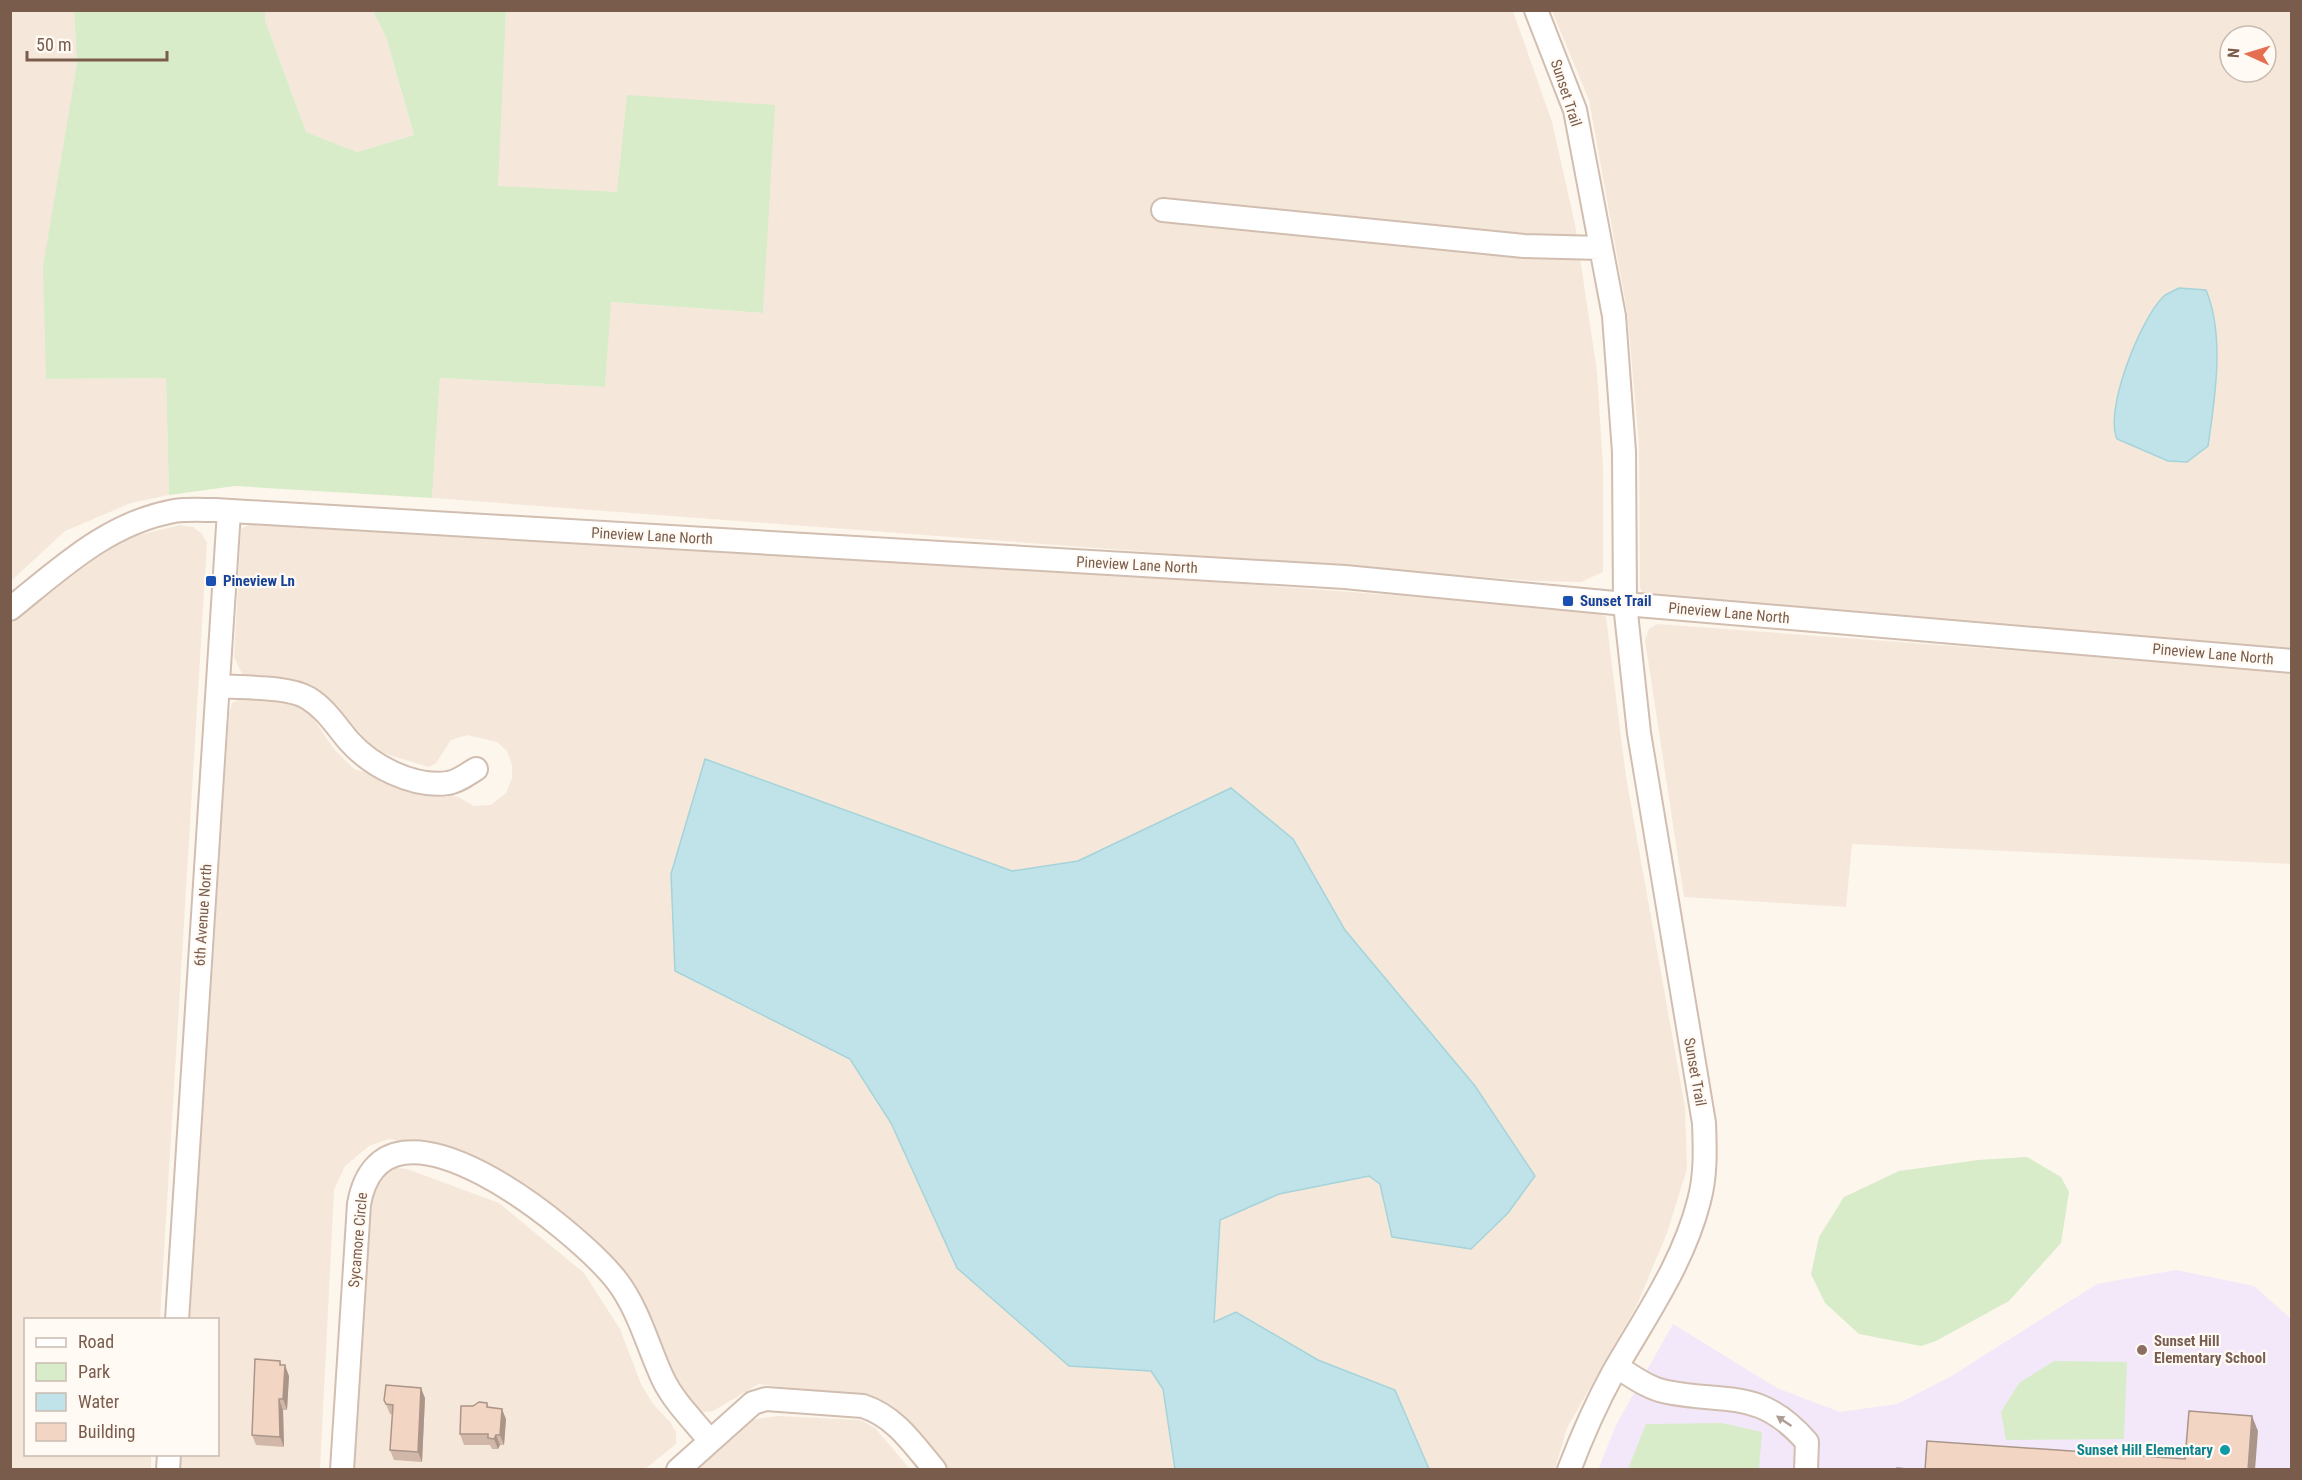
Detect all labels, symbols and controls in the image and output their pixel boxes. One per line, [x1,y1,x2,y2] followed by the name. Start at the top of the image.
[27,24,166,62] scale bar
[2218,24,2278,84] north arrow
[36,34,71,55] text: 50 m
[2224,47,2243,59] text: N
[1547,57,1585,129] street label: Sunset Trail
[591,524,713,548] street label: Pineview Lane North
[1076,553,1198,577] street label: Pineview Lane North
[223,572,295,590] place label: Pineview Ln
[204,574,218,588] marker: Pineview Ln
[1580,592,1652,610] place label: Sunset Trail
[1561,594,1575,608] marker: Sunset Trail
[1668,599,1790,627] street label: Pineview Lane North
[2152,640,2274,668] street label: Pineview Lane North
[190,863,216,967] street label: 6th Avenue North
[1680,1036,1710,1108] street label: Sunset Trail
[345,1192,371,1288] street label: Sycamore Circle
[24,1318,219,1456] legend
[78,1331,114,1352] text: Road
[2154,1332,2266,1367] place label: Sunset Hill Elementary School
[2135,1343,2149,1357] marker: Sunset Hill Elementary School
[78,1361,110,1382] text: Park
[78,1391,120,1412] text: Water
[1776,1415,1793,1426] one-way arrow
[78,1421,135,1442] text: Building
[2077,1441,2213,1459] place label: Sunset Hill Elementary
[2218,1443,2232,1457] marker: Sunset Hill Elementary

